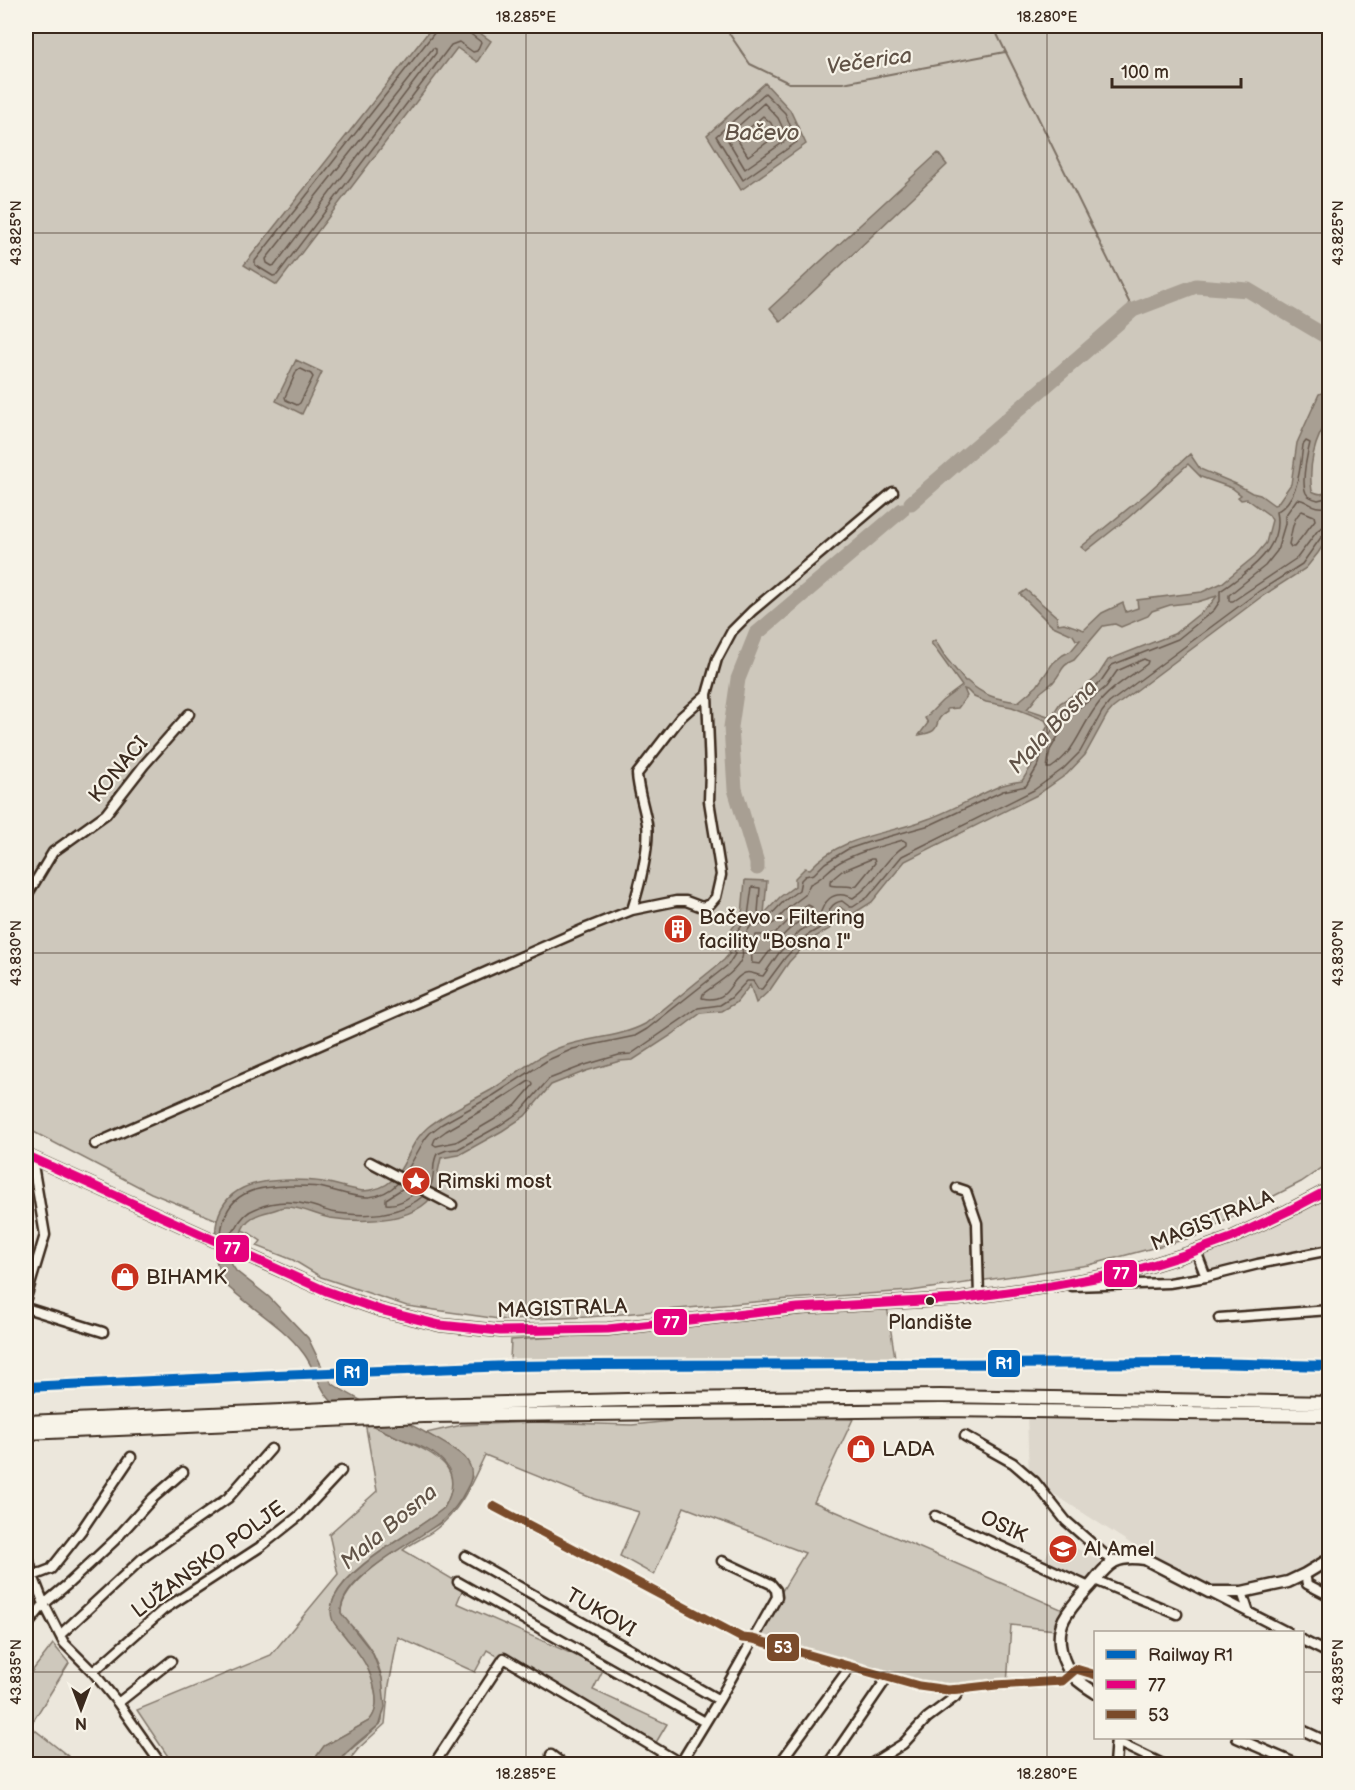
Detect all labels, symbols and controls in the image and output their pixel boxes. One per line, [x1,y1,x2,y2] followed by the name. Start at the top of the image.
[496,8,556,27] text: 18.285°E
[1017,8,1077,27] text: 18.280°E
[825,42,914,81] water label: Večerica
[1112,51,1241,89] scale bar
[1121,62,1169,83] text: 100 m
[724,120,800,147] water label: Bačevo
[7,200,26,266] text: 43.825°N
[1329,200,1348,266] text: 43.825°N
[1003,675,1103,780] water label: Mala Bosna
[83,731,153,808] street label: KONACI
[699,905,865,954] place label: Bačevo - Filtering facility "Bosna I"
[662,913,694,945] building icon: Bačevo - Filtering facility "Bosna I"
[7,920,26,986] text: 43.830°N
[1329,920,1348,986] text: 43.830°N
[400,1165,432,1197] place icon: Rimski most
[437,1169,552,1194] place label: Rimski most
[1147,1184,1277,1256] street label: MAGISTRALA
[215,1234,250,1263] line badge: 77
[223,1240,241,1259] text: 77
[1103,1259,1138,1288] line badge: 77
[109,1261,141,1293] shop icon: BIHAMK
[146,1265,227,1290] place label: BIHAMK
[1112,1265,1130,1284] text: 77
[496,1294,628,1323] street label: MAGISTRALA
[924,1295,936,1307] marker: Plandište
[653,1308,688,1336] line badge: 77
[888,1311,972,1335] place label: Plandište
[662,1314,680,1333] text: 77
[987,1349,1021,1378] line badge: R1
[995,1355,1013,1374] text: R1
[335,1358,369,1387] line badge: R1
[343,1364,361,1383] text: R1
[845,1433,877,1465] shop icon: LADA
[882,1437,935,1462] place label: LADA
[335,1479,443,1576] water label: Mala Bosna
[127,1495,290,1623] street label: LUŽANSKO POLJE
[976,1505,1032,1548] street label: OSIK
[1047,1533,1079,1565] school or university icon: Al Amel
[1084,1537,1155,1562] place label: Al Amel
[561,1583,640,1642] street label: TUKOVI
[1094,1631,1304,1739] legend
[766,1633,800,1662] line badge: 53
[7,1639,26,1705] text: 43.835°N
[774,1639,792,1658] text: 53
[1329,1639,1348,1705] text: 43.835°N
[1148,1645,1233,1666] text: Railway R1
[1148,1675,1166,1696] text: 77
[51,1679,111,1739] north arrow
[1148,1705,1169,1726] text: 53
[75,1713,87,1732] text: N
[496,1765,556,1784] text: 18.285°E
[1017,1765,1077,1784] text: 18.280°E

